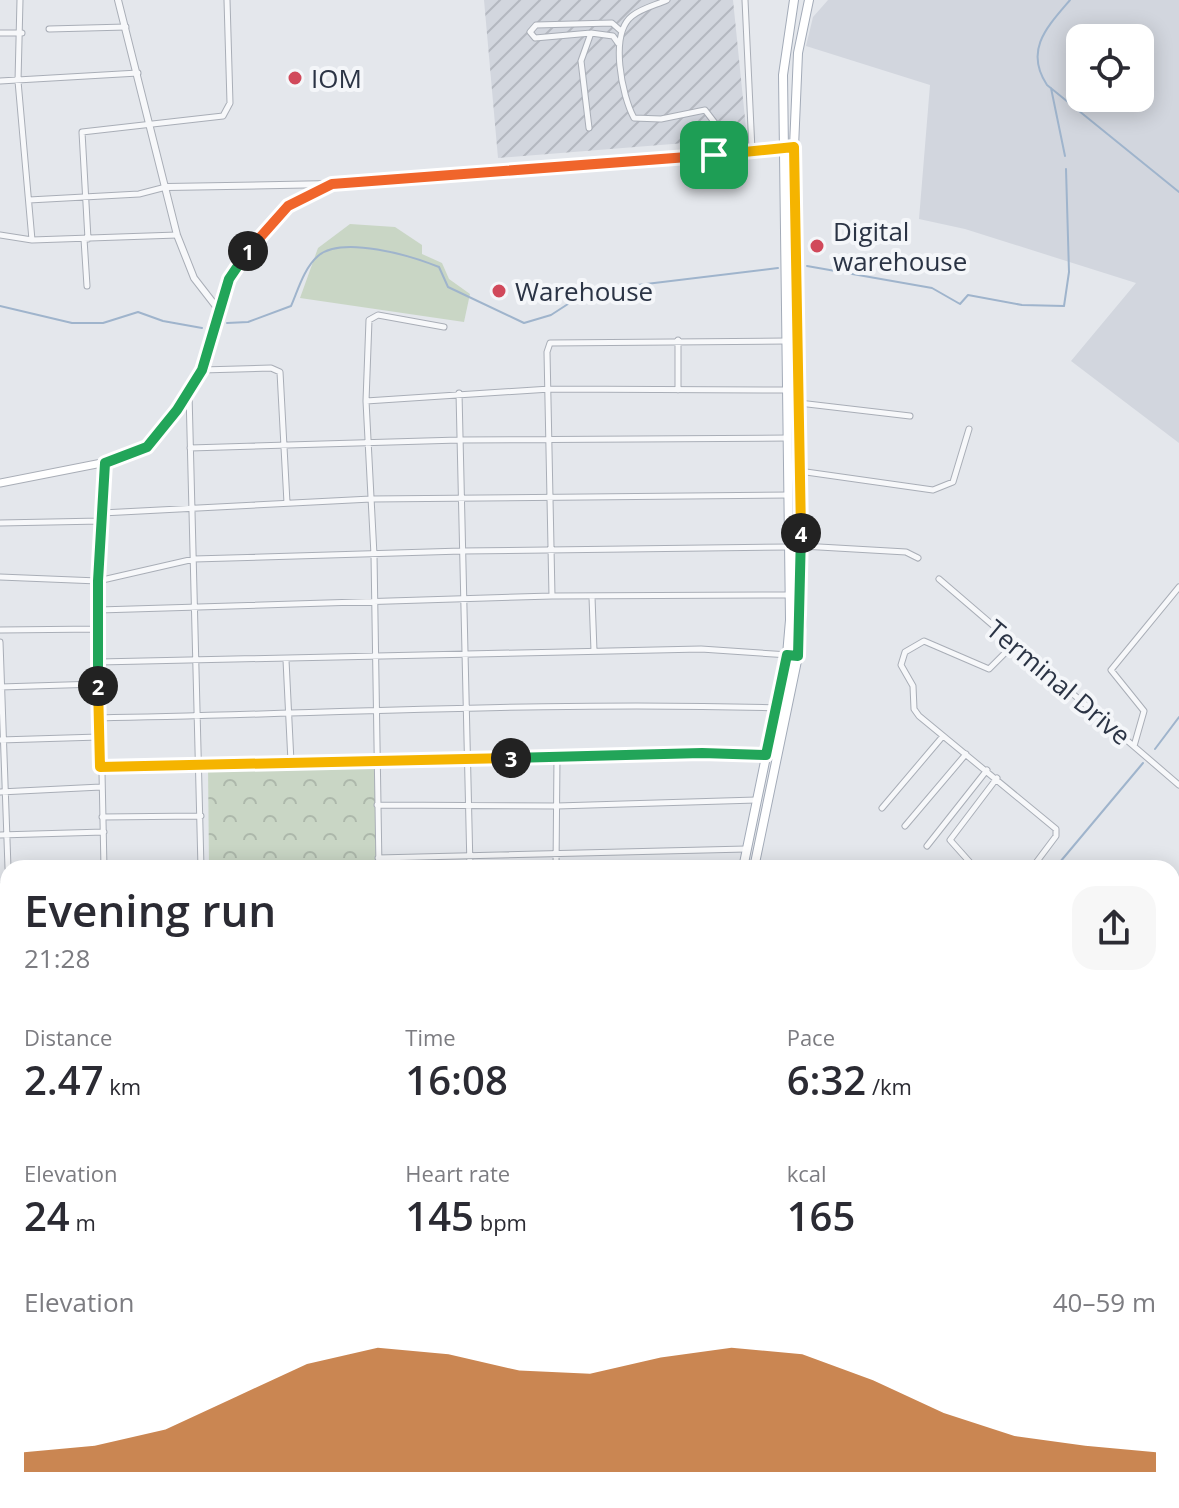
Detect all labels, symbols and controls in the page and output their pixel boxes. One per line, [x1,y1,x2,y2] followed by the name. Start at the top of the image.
[1066,24,1154,112] map controls
[1066,24,1154,112] button: locate
[311,60,362,96] place label: IOM
[286,69,304,87] marker: IOM
[680,121,748,189] pin
[692,133,736,177] icon: arrive
[833,213,967,279] place label: Digital warehouse
[228,231,268,271] pin: 1
[242,236,254,266] text: 1
[808,237,826,255] marker: Digital warehouse
[515,273,653,309] place label: Warehouse
[490,282,508,300] marker: Warehouse
[781,513,821,553] pin: 4
[795,518,807,548] text: 4
[979,611,1139,753] street label: Terminal Drive
[78,666,118,706] pin: 2
[92,671,104,701] text: 2
[491,738,531,778] pin: 3
[505,743,517,773] text: 3
[24,880,276,940] text: Evening run
[1072,886,1156,970] button: share
[24,940,90,976] text: 21:28
[24,1022,112,1052] text: Distance
[405,1022,456,1052] text: Time
[787,1022,835,1052] text: Pace
[24,1052,104,1107] text: 2.47
[405,1052,508,1107] text: 16:08
[787,1052,866,1107] text: 6:32
[104,1071,141,1101] text: km
[866,1071,912,1101] text: /km
[24,1158,117,1188] text: Elevation
[405,1158,510,1188] text: Heart rate
[787,1158,827,1188] text: kcal
[24,1188,70,1243] text: 24
[405,1188,474,1243] text: 145
[787,1188,855,1243] text: 165
[70,1207,96,1237] text: m
[474,1207,527,1237] text: bpm
[24,1284,134,1320] text: Elevation
[1053,1284,1156,1320] text: 40–59 m

